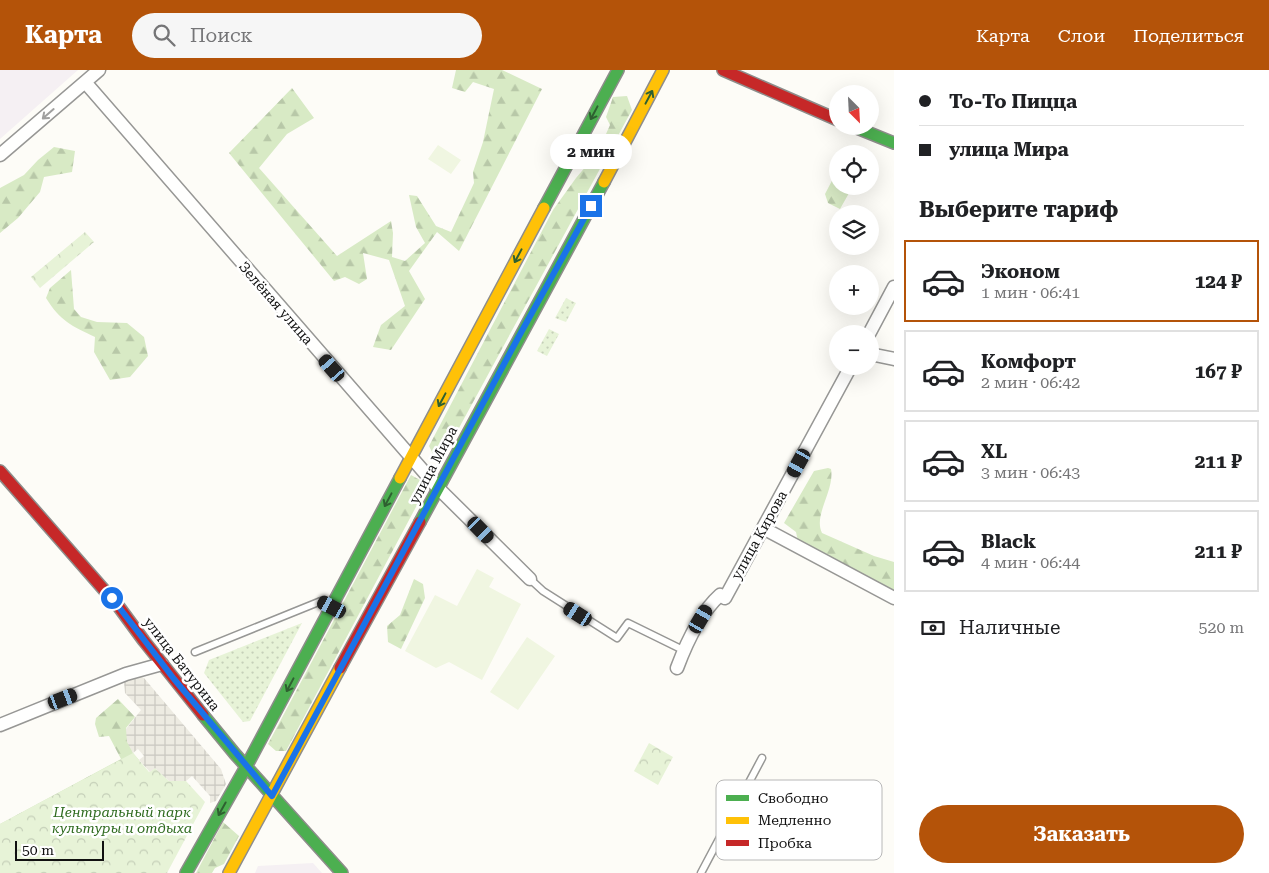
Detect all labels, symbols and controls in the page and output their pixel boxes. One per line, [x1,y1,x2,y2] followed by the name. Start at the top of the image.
[132,13,482,58] search box
[25,21,102,49] text: Карта
[150,21,178,49] icon: search
[190,24,253,47] text: Поиск
[976,25,1030,46] text: Карта
[1058,25,1105,46] text: Слои
[1133,25,1244,46] text: Поделиться
[829,85,879,135] north arrow
[829,85,879,375] map controls
[645,90,654,105] one-way arrow
[949,90,1077,113] text: То-То Пицца
[589,105,599,120] one-way arrow
[42,108,55,119] one-way arrow
[550,134,632,168] callout: 2 мин
[949,138,1069,161] text: улица Мира
[567,142,615,161] text: 2 мин
[829,145,879,195] button: locate
[580,195,602,217] route end
[919,197,1118,222] text: Выберите тариф
[829,205,879,255] button: layers
[513,249,523,264] one-way arrow
[236,258,317,348] street label: Зелёная улица
[921,259,966,304] icon: car
[981,260,1060,283] text: Эконом
[829,265,879,315] button: +
[1195,270,1242,293] text: 124 ₽
[981,283,1080,302] text: 1 мин · 06:41
[829,325,879,375] button: −
[921,349,966,394] icon: car
[981,350,1076,373] text: Комфорт
[316,352,347,384] car
[1195,360,1242,383] text: 167 ₽
[981,373,1080,392] text: 2 мин · 06:42
[437,392,447,407] one-way arrow
[406,423,460,507] street label: улица Мира
[921,439,966,484] icon: car
[981,440,1007,463] text: XL
[785,446,812,480] car
[1195,450,1242,473] text: 211 ₽
[981,463,1080,482] text: 3 мин · 06:43
[728,487,790,582] street label: улица Кирова
[383,492,392,507] one-way arrow
[465,514,496,546] car
[921,529,966,574] icon: car
[981,530,1036,553] text: Black
[1195,540,1242,563] text: 211 ₽
[981,553,1080,572] text: 4 мин · 06:44
[101,587,123,609] route start
[315,593,348,621] car
[561,600,594,628] car
[687,602,714,636] car
[141,614,224,714] street label: улица Батурина
[919,614,947,642] icon: cash
[959,616,1060,639] text: Наличные
[1198,618,1244,637] text: 520 m
[285,677,294,692] one-way arrow
[46,687,79,711] car
[716,780,882,860] legend
[758,790,828,806] text: Свободно
[217,802,227,817] one-way arrow
[52,804,192,836] park label: Центральный парк культуры и отдыха
[919,805,1244,863] button: Заказать
[758,812,831,828] text: Медленно
[758,835,812,851] text: Пробка
[15,838,104,861] scale bar
[22,842,54,858] text: 50 m

